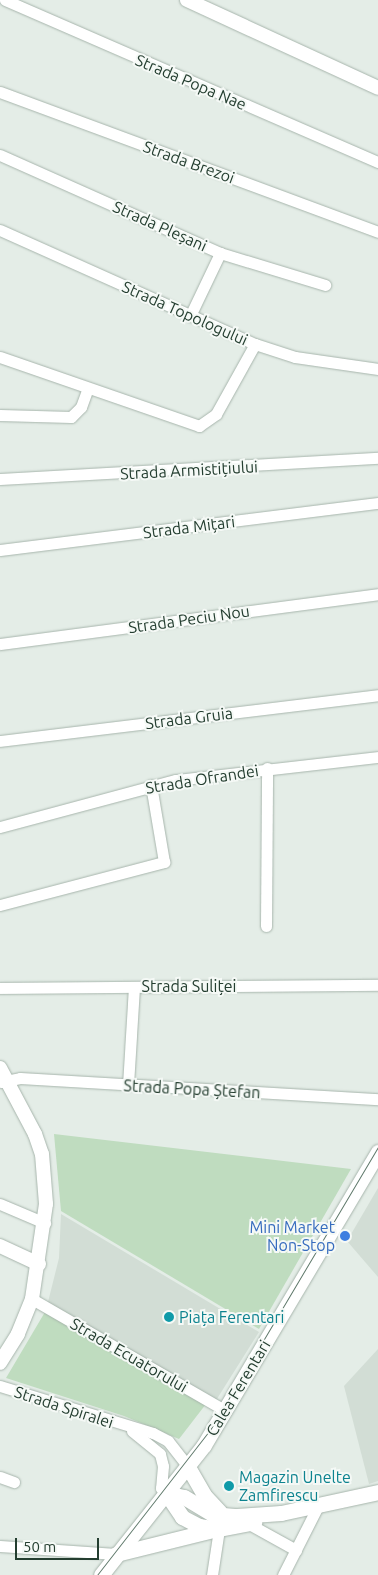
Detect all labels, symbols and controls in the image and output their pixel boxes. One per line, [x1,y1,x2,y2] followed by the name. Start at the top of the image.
[133,50,249,114] street label: Strada Popa Nae
[141,137,237,187] street label: Strada Brezoi
[110,197,210,255] street label: Strada Pleșani
[119,277,251,349] street label: Strada Topologului
[120,457,258,483] street label: Strada Armistițiului
[142,512,236,542] street label: Strada Mițari
[127,601,251,637] street label: Strada Peciu Nou
[144,703,234,733] street label: Strada Gruia
[144,761,260,797] street label: Strada Ofrandei
[142,976,236,996] street label: Strada Suliței
[123,1076,261,1102] street label: Strada Popa Ștefan
[249,1217,335,1255] place label: Mini Market Non-Stop
[339,1230,351,1242] marker: Mini Market Non-Stop
[179,1307,285,1327] place label: Piața Ferentari
[163,1311,175,1323] marker: Piața Ferentari
[67,1314,191,1396] street label: Strada Ecuatorului
[202,1336,274,1440] street label: Calea Ferentari
[12,1382,116,1432] street label: Strada Spiralei
[239,1467,351,1505] place label: Magazin Unelte Zamfirescu
[223,1480,235,1492] marker: Magazin Unelte Zamfirescu
[18,1528,101,1560] scale bar
[23,1538,56,1555] text: 50 m

